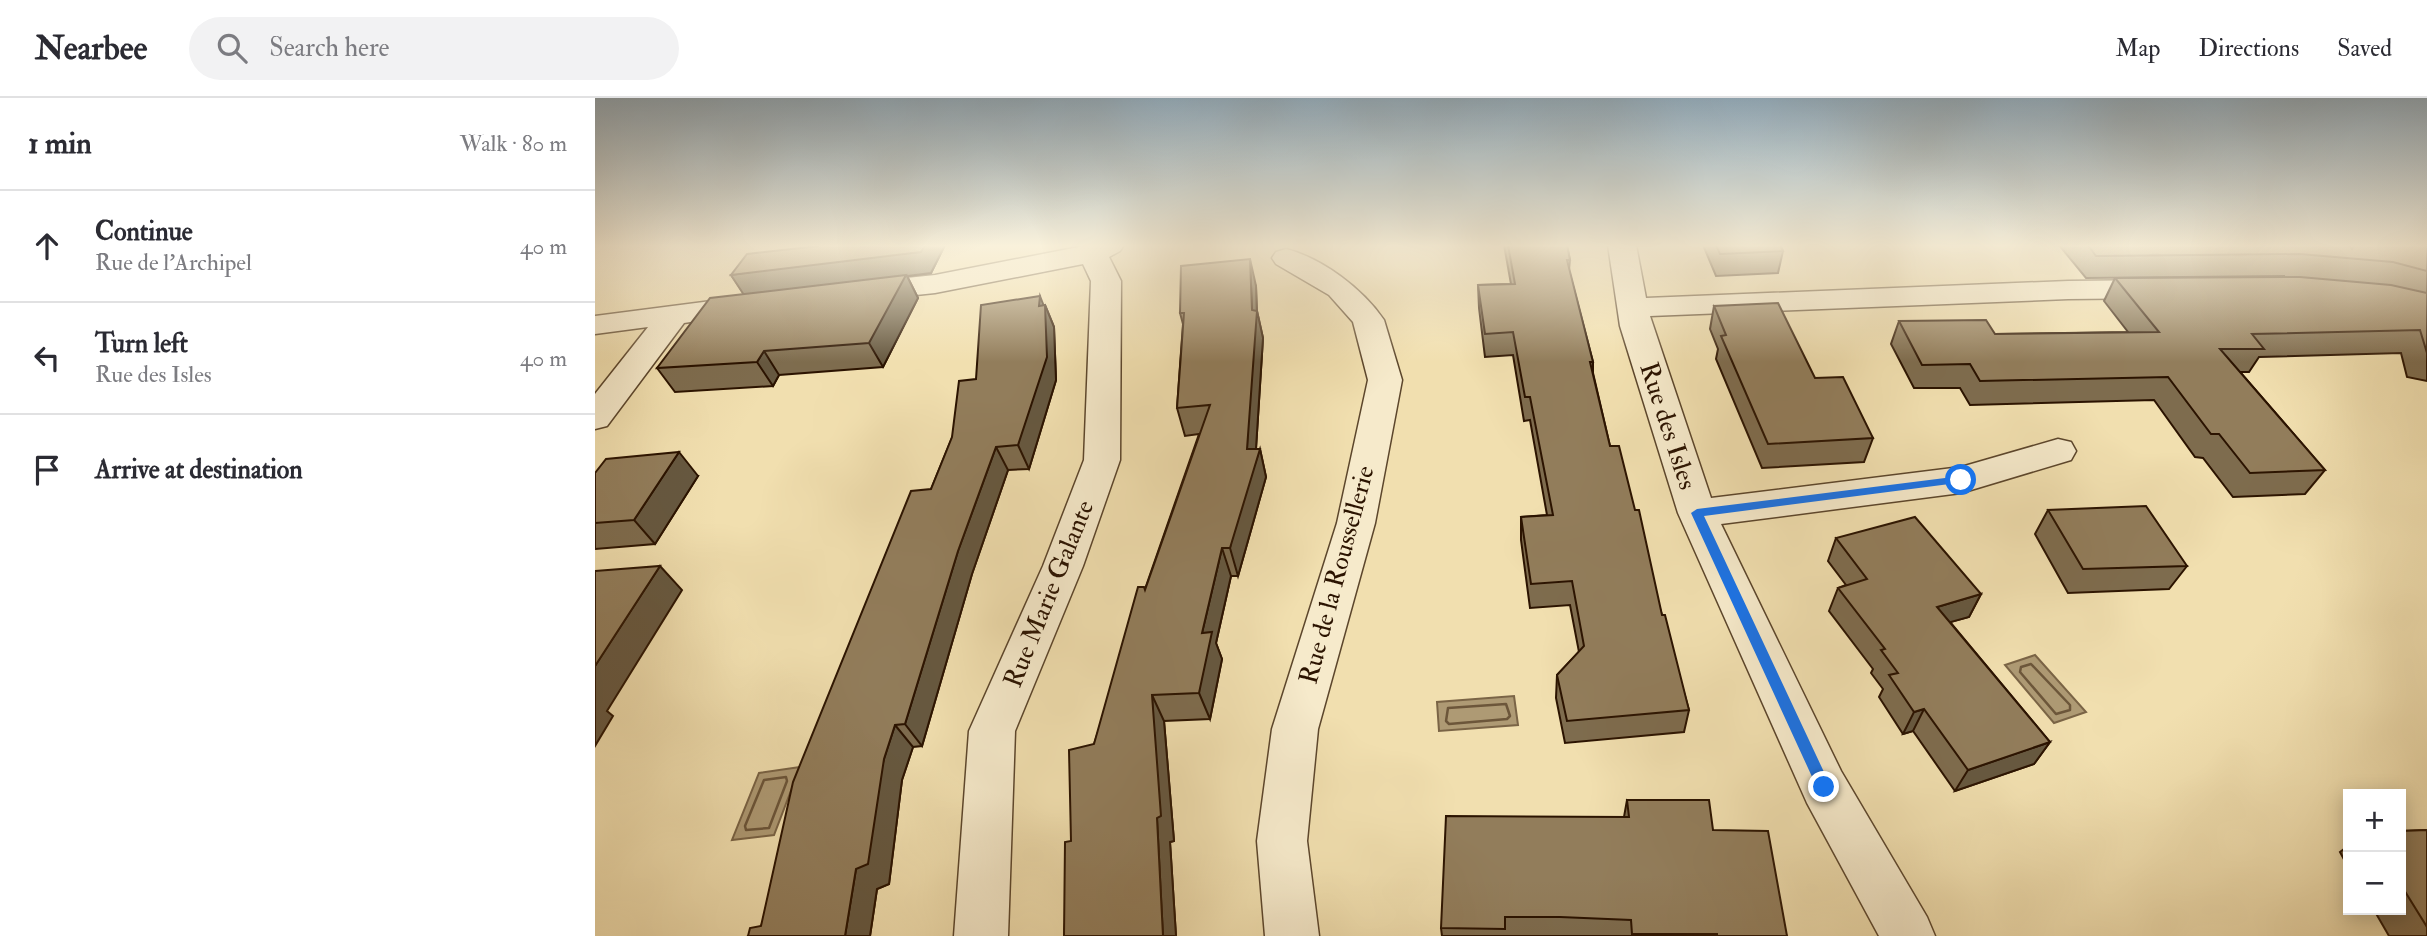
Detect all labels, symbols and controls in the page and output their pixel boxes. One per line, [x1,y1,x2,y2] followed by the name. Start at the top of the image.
[189,17,679,80] search box
[35,28,147,69] text: Nearbee
[213,29,251,67] icon: search
[269,32,389,64] text: Search here
[2115,33,2160,64] text: Map
[2198,33,2299,64] text: Directions
[2337,33,2392,64] text: Saved
[28,125,92,162] text: 1 min
[460,129,567,158] text: Walk · 80 m
[95,216,193,248] text: Continue
[28,227,66,265] icon: ahead
[520,232,567,261] text: 40 m
[95,248,252,277] text: Rue de l'Archipel
[95,328,188,360] text: Turn left
[28,339,66,377] icon: left
[520,344,567,373] text: 40 m
[1632,358,1704,494] street label: Rue des Isles
[95,360,212,389] text: Rue des Isles
[28,451,66,489] icon: arrive
[95,454,303,486] text: Arrive at destination
[1292,462,1382,688] street label: Rue de la Roussellerie
[1945,464,1976,495] route start
[997,496,1101,692] street label: Rue Marie Galante
[1808,771,1839,802] route end
[2343,789,2406,915] map controls
[2343,789,2406,852] button: +
[2343,852,2406,915] button: −

